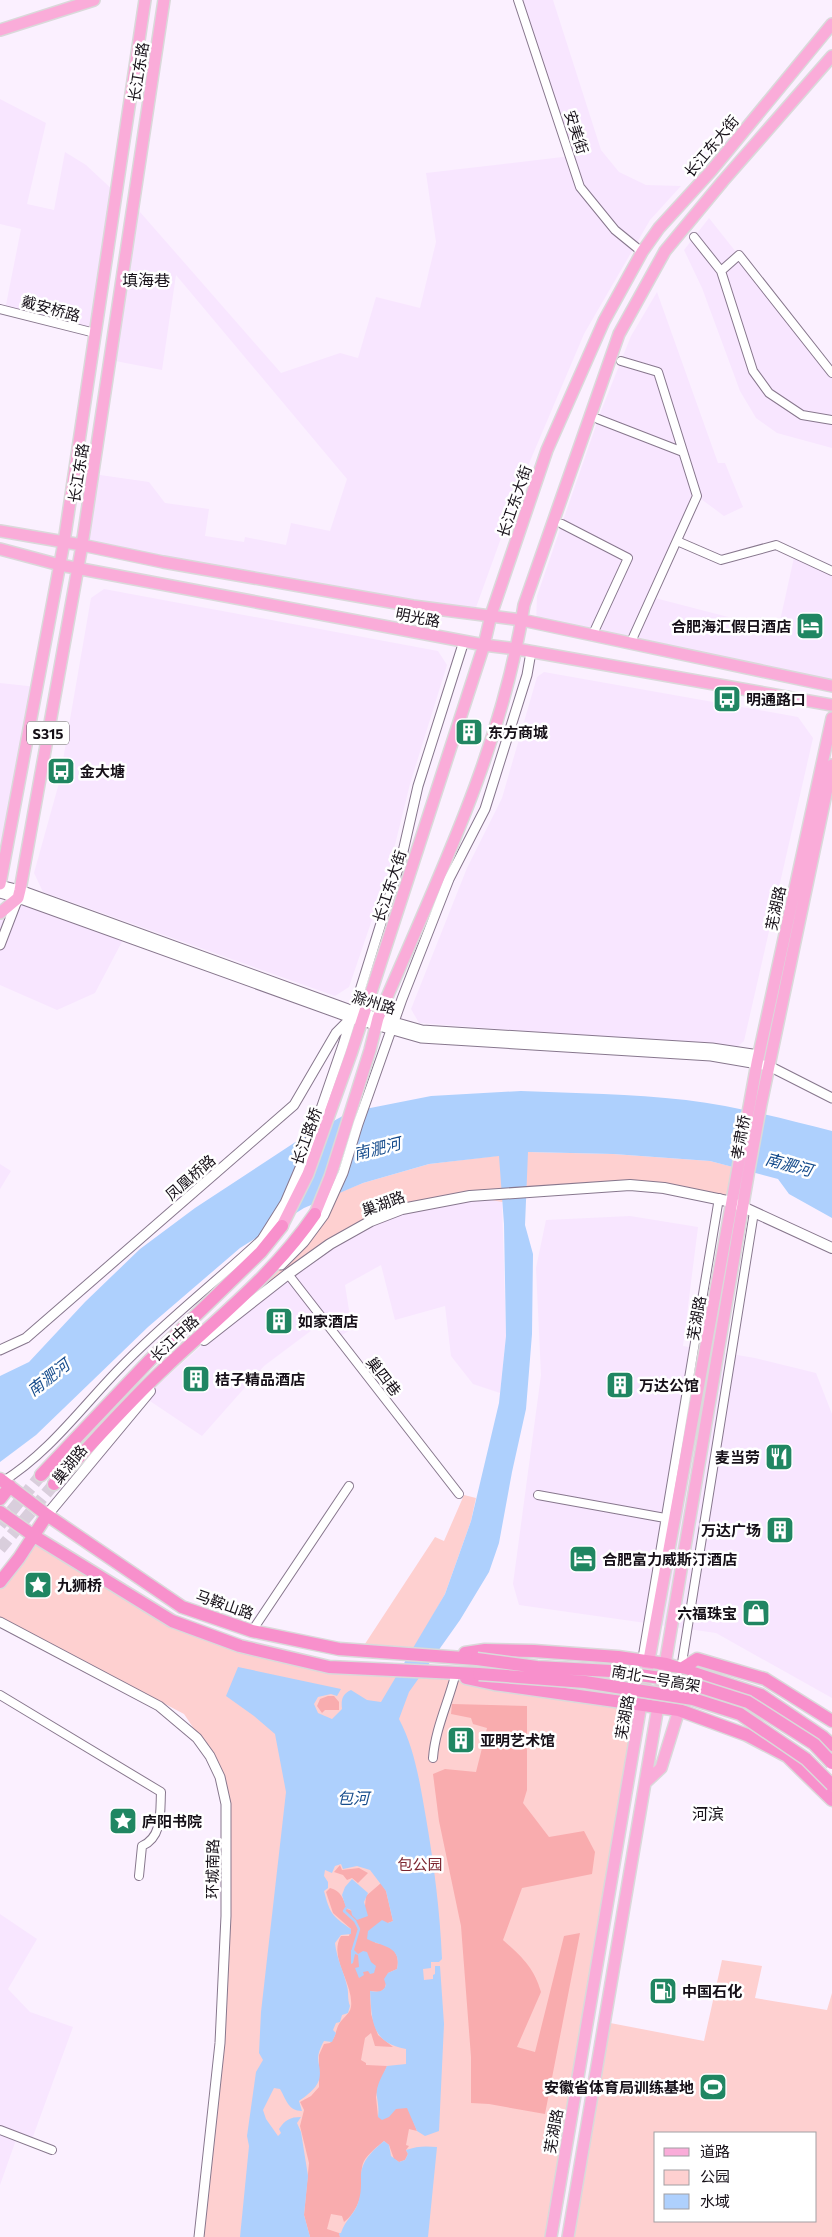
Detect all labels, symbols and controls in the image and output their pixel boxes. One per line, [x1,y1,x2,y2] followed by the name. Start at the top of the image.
[124,41,152,103] street label: 长江东路
[561,108,593,156] street label: 安美街
[680,111,742,181] street label: 长江东大街
[122,270,170,289] district label: 填海巷
[20,292,82,324] street label: 戴安桥路
[64,442,92,504] street label: 长江东路
[493,463,535,539] street label: 长江东大街
[394,604,442,630] street label: 明光路
[795,611,825,641] hotel icon: 合肥海汇假日酒店
[671,617,791,635] place label: 合肥海汇假日酒店
[712,684,742,714] bus stop icon: 明通路口
[746,690,806,708] place label: 明通路口
[454,717,484,747] building icon: 东方商城
[27,721,69,744] road number: S315
[488,723,548,741] place label: 东方商城
[46,756,76,786] bus stop icon: 金大塘
[80,762,125,780] place label: 金大塘
[369,848,409,924] street label: 长江东大街
[762,884,788,932] street label: 芜湖路
[350,987,398,1017] street label: 滁州路
[287,1105,325,1167] street label: 长江路桥
[727,1113,753,1161] street label: 孝肃桥
[351,1132,405,1163] water label: 南淝河
[763,1149,818,1180] water label: 南淝河
[161,1151,219,1203] street label: 凤凰桥路
[359,1187,407,1219] street label: 巢湖路
[683,1294,709,1342] street label: 芜湖路
[264,1306,294,1336] building icon: 如家酒店
[146,1311,202,1365] street label: 长江中路
[298,1312,358,1330] place label: 如家酒店
[23,1353,75,1399] water label: 南淝河
[363,1353,405,1399] street label: 巢四巷
[181,1364,211,1394] building icon: 桔子精品酒店
[215,1370,305,1388] place label: 桔子精品酒店
[605,1370,635,1400] building icon: 万达公馆
[639,1376,699,1394] place label: 万达公馆
[48,1441,90,1487] street label: 巢湖路
[764,1442,794,1472] restaurant icon: 麦当劳
[715,1448,760,1466] place label: 麦当劳
[765,1515,795,1545] building icon: 万达广场
[701,1521,761,1539] place label: 万达广场
[568,1544,598,1574] hotel icon: 合肥富力威斯汀酒店
[602,1550,737,1568] place label: 合肥富力威斯汀酒店
[23,1570,53,1600] place icon: 九狮桥
[57,1576,102,1594] place label: 九狮桥
[194,1586,256,1622] street label: 马鞍山路
[741,1598,771,1628] shop icon: 六福珠宝
[677,1604,737,1622] place label: 六福珠宝
[610,1661,702,1695] street label: 南北一号高架
[611,1693,637,1741] street label: 芜湖路
[446,1725,476,1755] building icon: 亚明艺术馆
[480,1731,555,1749] place label: 亚明艺术馆
[337,1788,372,1807] water label: 包河
[692,1804,724,1823] district label: 河滨
[108,1806,138,1836] place icon: 庐阳书院
[142,1812,202,1830] place label: 庐阳书院
[202,1839,222,1899] street label: 环城南路
[397,1855,443,1873] park label: 包公园
[648,1976,678,2006] fuel station icon: 中国石化
[682,1982,742,2000] place label: 中国石化
[698,2072,728,2102] sports icon: 安徽省体育局训练基地
[544,2078,694,2096] place label: 安徽省体育局训练基地
[540,2107,566,2155] street label: 芜湖路
[654,2132,817,2222] legend
[700,2142,730,2160] text: 道路
[700,2167,730,2185] text: 公园
[700,2192,730,2210] text: 水域

